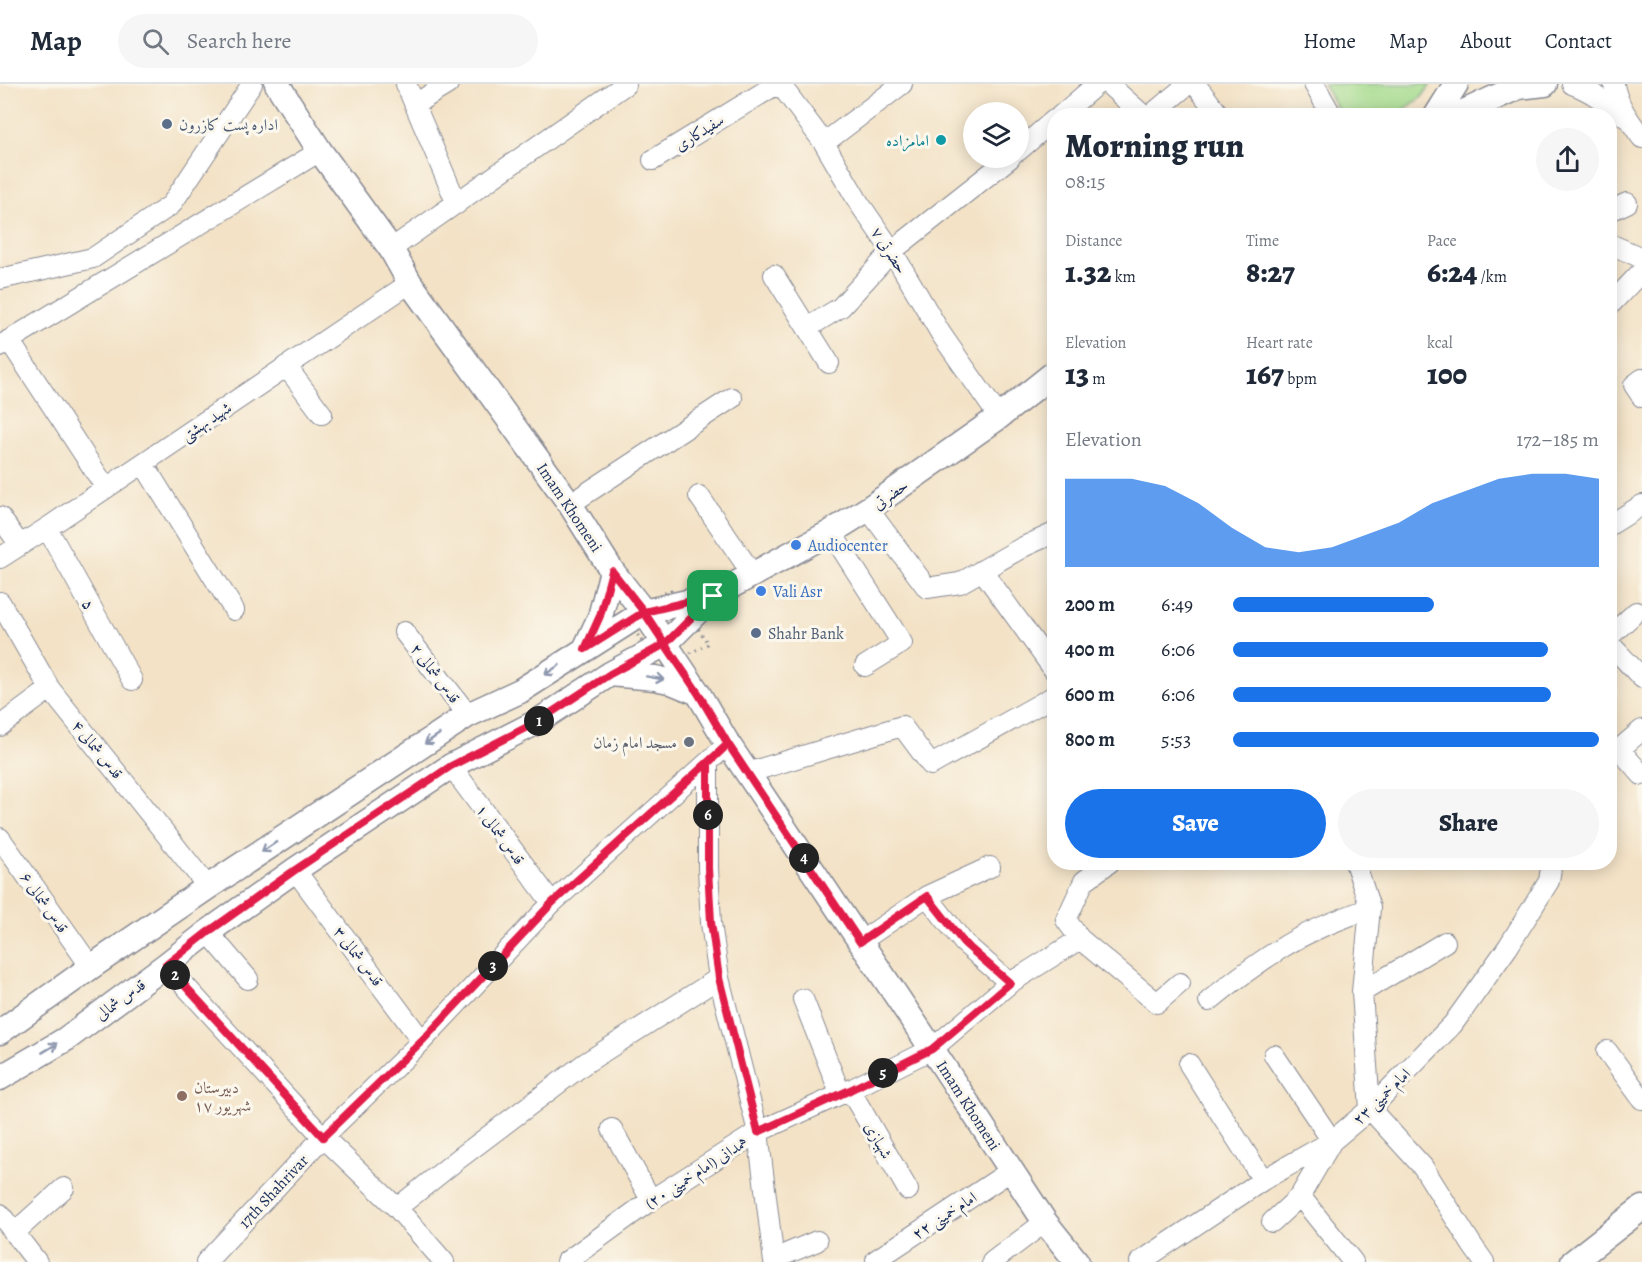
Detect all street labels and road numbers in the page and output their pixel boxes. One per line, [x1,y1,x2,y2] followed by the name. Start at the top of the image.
[671,109,728,157] street label: سفیدکاری
[866,223,912,278] street label: حضرتی ۷
[177,397,236,447] street label: شهید بهشتی
[531,459,607,556] street label: Imam Khomeni
[868,475,913,515] street label: حضرتی
[76,595,100,614] street label: ۵
[405,639,465,708] street label: قدس شمالی ۲
[67,715,128,784] street label: قدس شمالی ۴
[471,800,530,869] street label: قدس شمالی ۱
[15,868,73,938] street label: قدس شمالی ۶
[328,922,388,991] street label: ۳ قدس شمالی
[91,974,150,1026] street label: قدس شمالی
[931,1056,1005,1155] street label: Imam Khomeni
[1348,1063,1418,1132] street label: امام خمینی ۲۳
[859,1118,897,1163] street label: شهبازی
[641,1131,754,1217] street label: همدانی (امام خمینی ۲۰)
[234,1150,314,1233] street label: 17th Shahrivar
[908,1187,983,1247] street label: امام خمینی ۲۲

